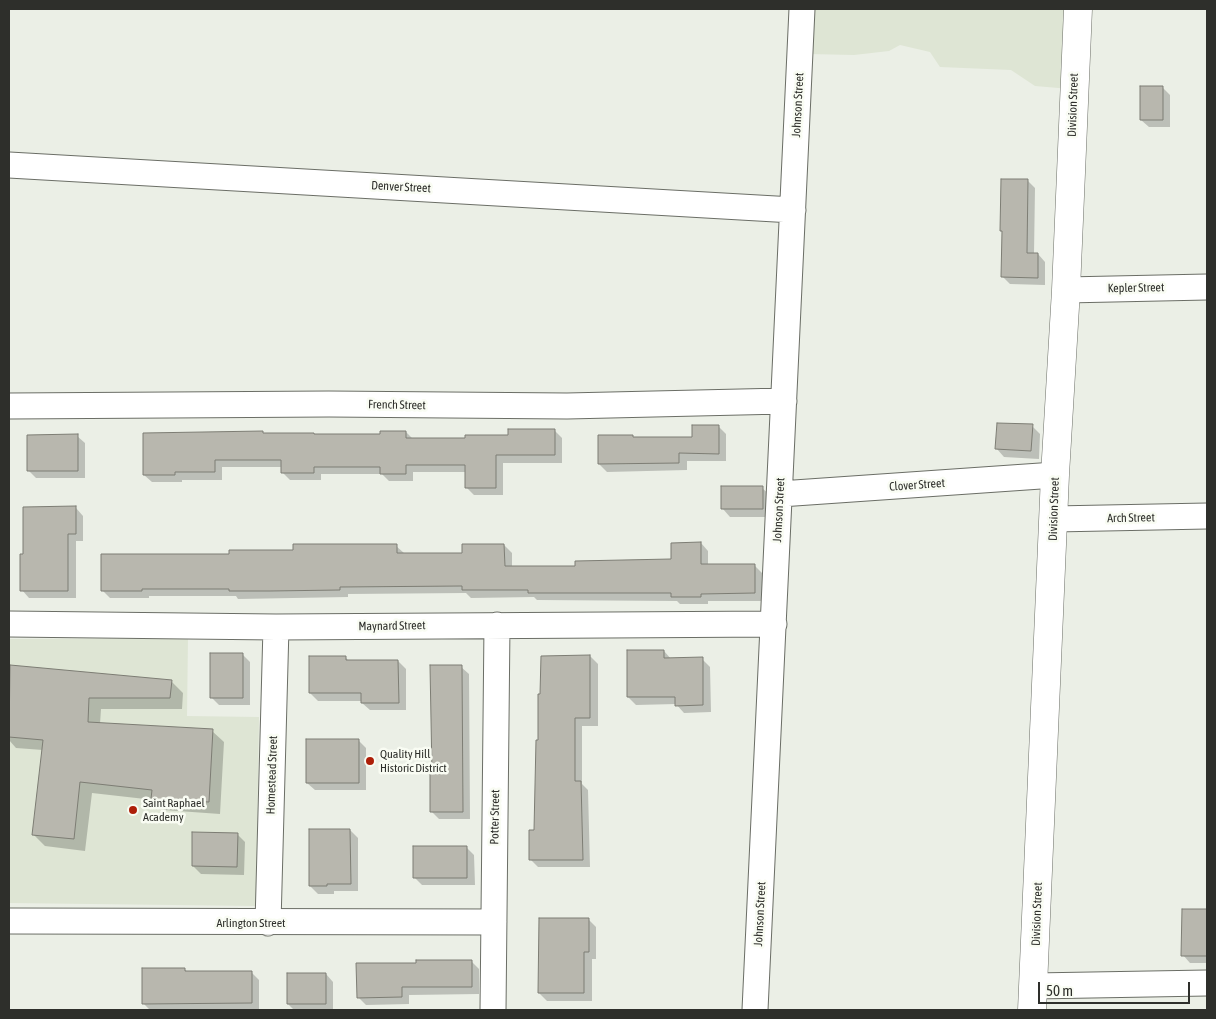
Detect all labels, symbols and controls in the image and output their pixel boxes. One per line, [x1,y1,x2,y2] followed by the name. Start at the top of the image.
[789,72,807,138] street label: Johnson Street
[1065,73,1081,137] street label: Division Street
[371,178,431,196] street label: Denver Street
[1107,280,1165,296] street label: Kepler Street
[368,397,426,413] street label: French Street
[889,476,945,494] street label: Clover Street
[770,477,788,543] street label: Johnson Street
[1046,477,1062,541] street label: Division Street
[1107,510,1155,526] street label: Arch Street
[358,618,426,634] street label: Maynard Street
[263,735,281,815] street label: Homestead Street
[380,747,447,775] place label: Quality Hill Historic District
[364,755,376,767] marker: Quality Hill Historic District
[487,789,503,845] street label: Potter Street
[143,796,205,824] place label: Saint Raphael Academy
[127,804,139,816] marker: Saint Raphael Academy
[751,881,769,947] street label: Johnson Street
[1029,882,1045,946] street label: Division Street
[216,916,286,930] street label: Arlington Street
[1041,972,1194,1004] scale bar
[1046,982,1073,999] text: 50 m

